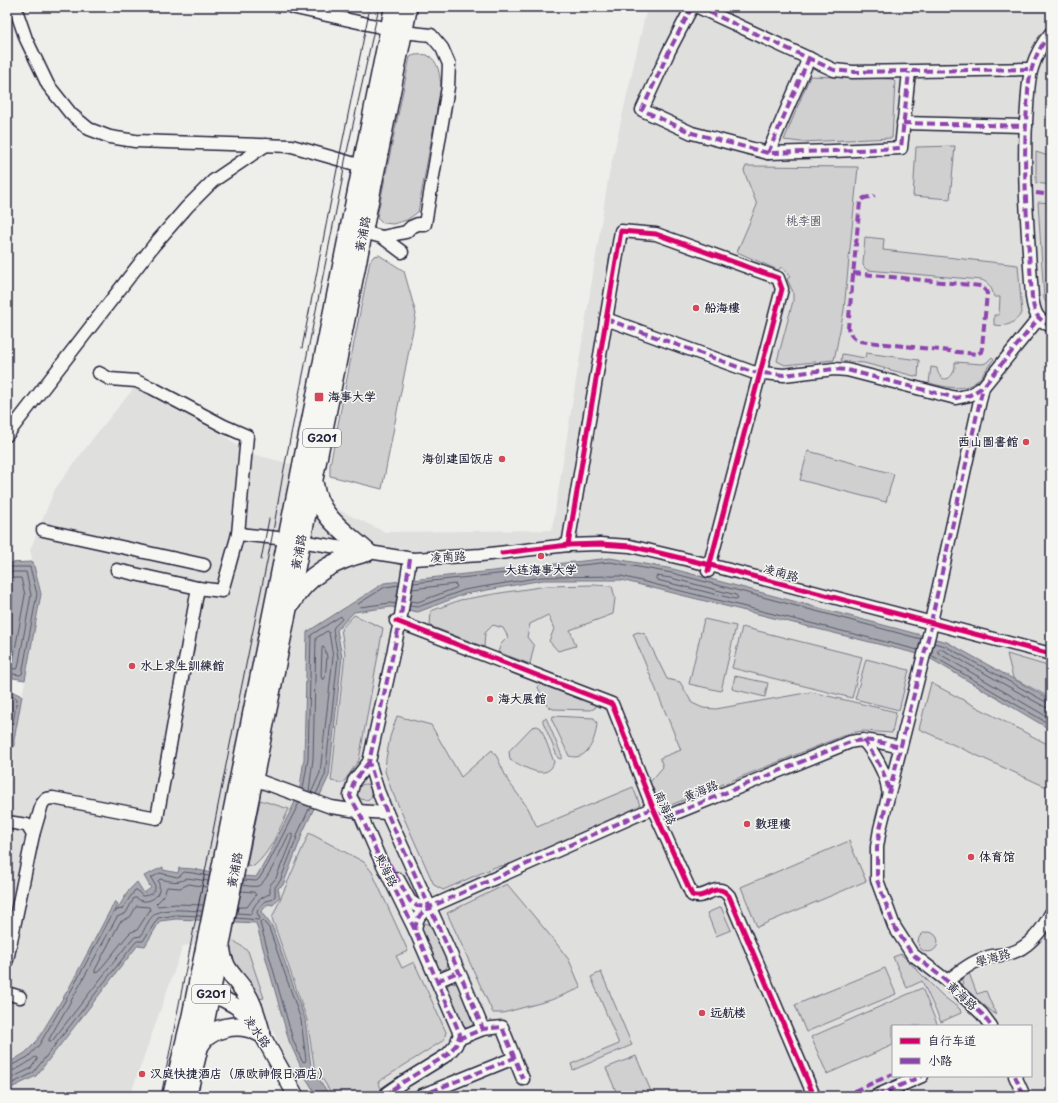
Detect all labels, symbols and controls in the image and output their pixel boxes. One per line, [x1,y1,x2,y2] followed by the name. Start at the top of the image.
[786,211,822,229] park label: 桃李園
[350,214,374,253] street label: 黄浦路
[704,298,740,316] place label: 船海樓
[691,303,701,313] marker: 船海樓
[328,387,376,405] place label: 海事大学
[313,391,325,403] marker: 海事大学
[303,429,341,447] road number: G201
[958,432,1019,450] place label: 西山圖書館
[1021,437,1031,447] marker: 西山圖書館
[422,449,494,467] place label: 海创建国饭店
[497,454,507,464] marker: 海创建国饭店
[286,532,310,571] street label: 黄浦路
[429,546,466,566] street label: 凌南路
[536,551,546,561] marker: 大连海事大学
[762,559,801,585] street label: 凌南路
[505,560,577,578] place label: 大连海事大学
[140,656,225,674] place label: 水上求生訓練館
[127,661,137,671] marker: 水上求生訓練館
[498,689,547,707] place label: 海大展館
[485,694,495,704] marker: 海大展館
[681,775,721,805] street label: 黃海路
[650,787,681,828] street label: 南海路
[755,814,791,832] place label: 數理樓
[742,819,752,829] marker: 數理樓
[979,847,1015,865] place label: 体育馆
[371,849,403,890] street label: 東海路
[222,850,246,889] street label: 黄浦路
[966,852,976,862] marker: 体育馆
[973,943,1013,971] street label: 學海路
[943,976,982,1014] street label: 黃海路
[192,985,230,1003] road number: G201
[710,1003,746,1021] place label: 远航楼
[697,1008,707,1018] marker: 远航楼
[240,1012,276,1051] street label: 凌水路
[892,1025,1032,1077] legend
[928,1031,976,1049] text: 自行车道
[928,1051,952,1069] text: 小路
[150,1064,330,1082] place label: 汉庭快捷酒店（原欧神假日酒店）
[137,1069,147,1079] marker: 汉庭快捷酒店（原欧神假日酒店）

